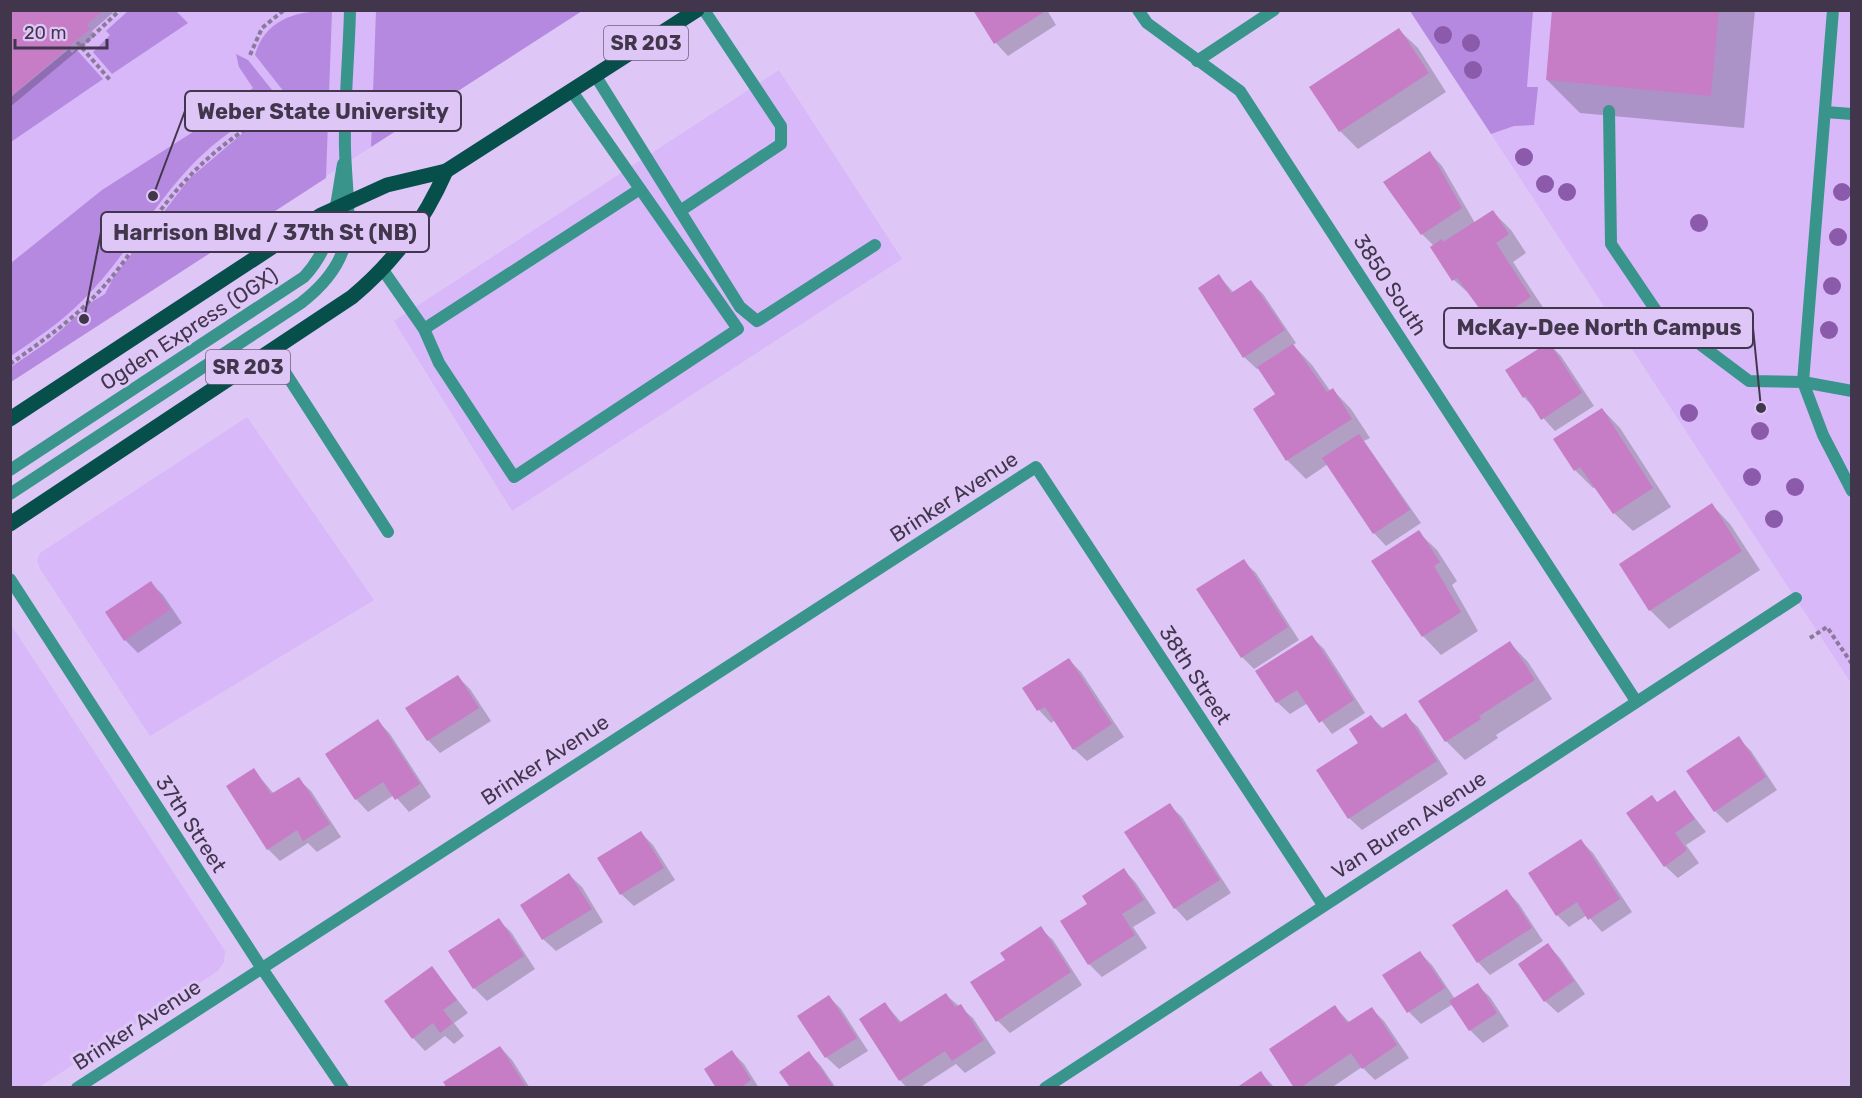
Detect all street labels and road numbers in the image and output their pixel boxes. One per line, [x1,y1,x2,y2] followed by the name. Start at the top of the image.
[604,26,688,60] road number: SR 203
[1348,229,1432,340] street label: 3850 South
[95,262,282,395] street label: Ogden Express (OGX)
[206,350,290,384] road number: SR 203
[885,446,1022,547] street label: Brinker Avenue
[1154,621,1237,729] street label: 38th Street
[476,709,613,810] street label: Brinker Avenue
[1327,765,1491,884] street label: Van Buren Avenue
[151,771,232,877] street label: 37th Street
[68,974,205,1075] street label: Brinker Avenue

